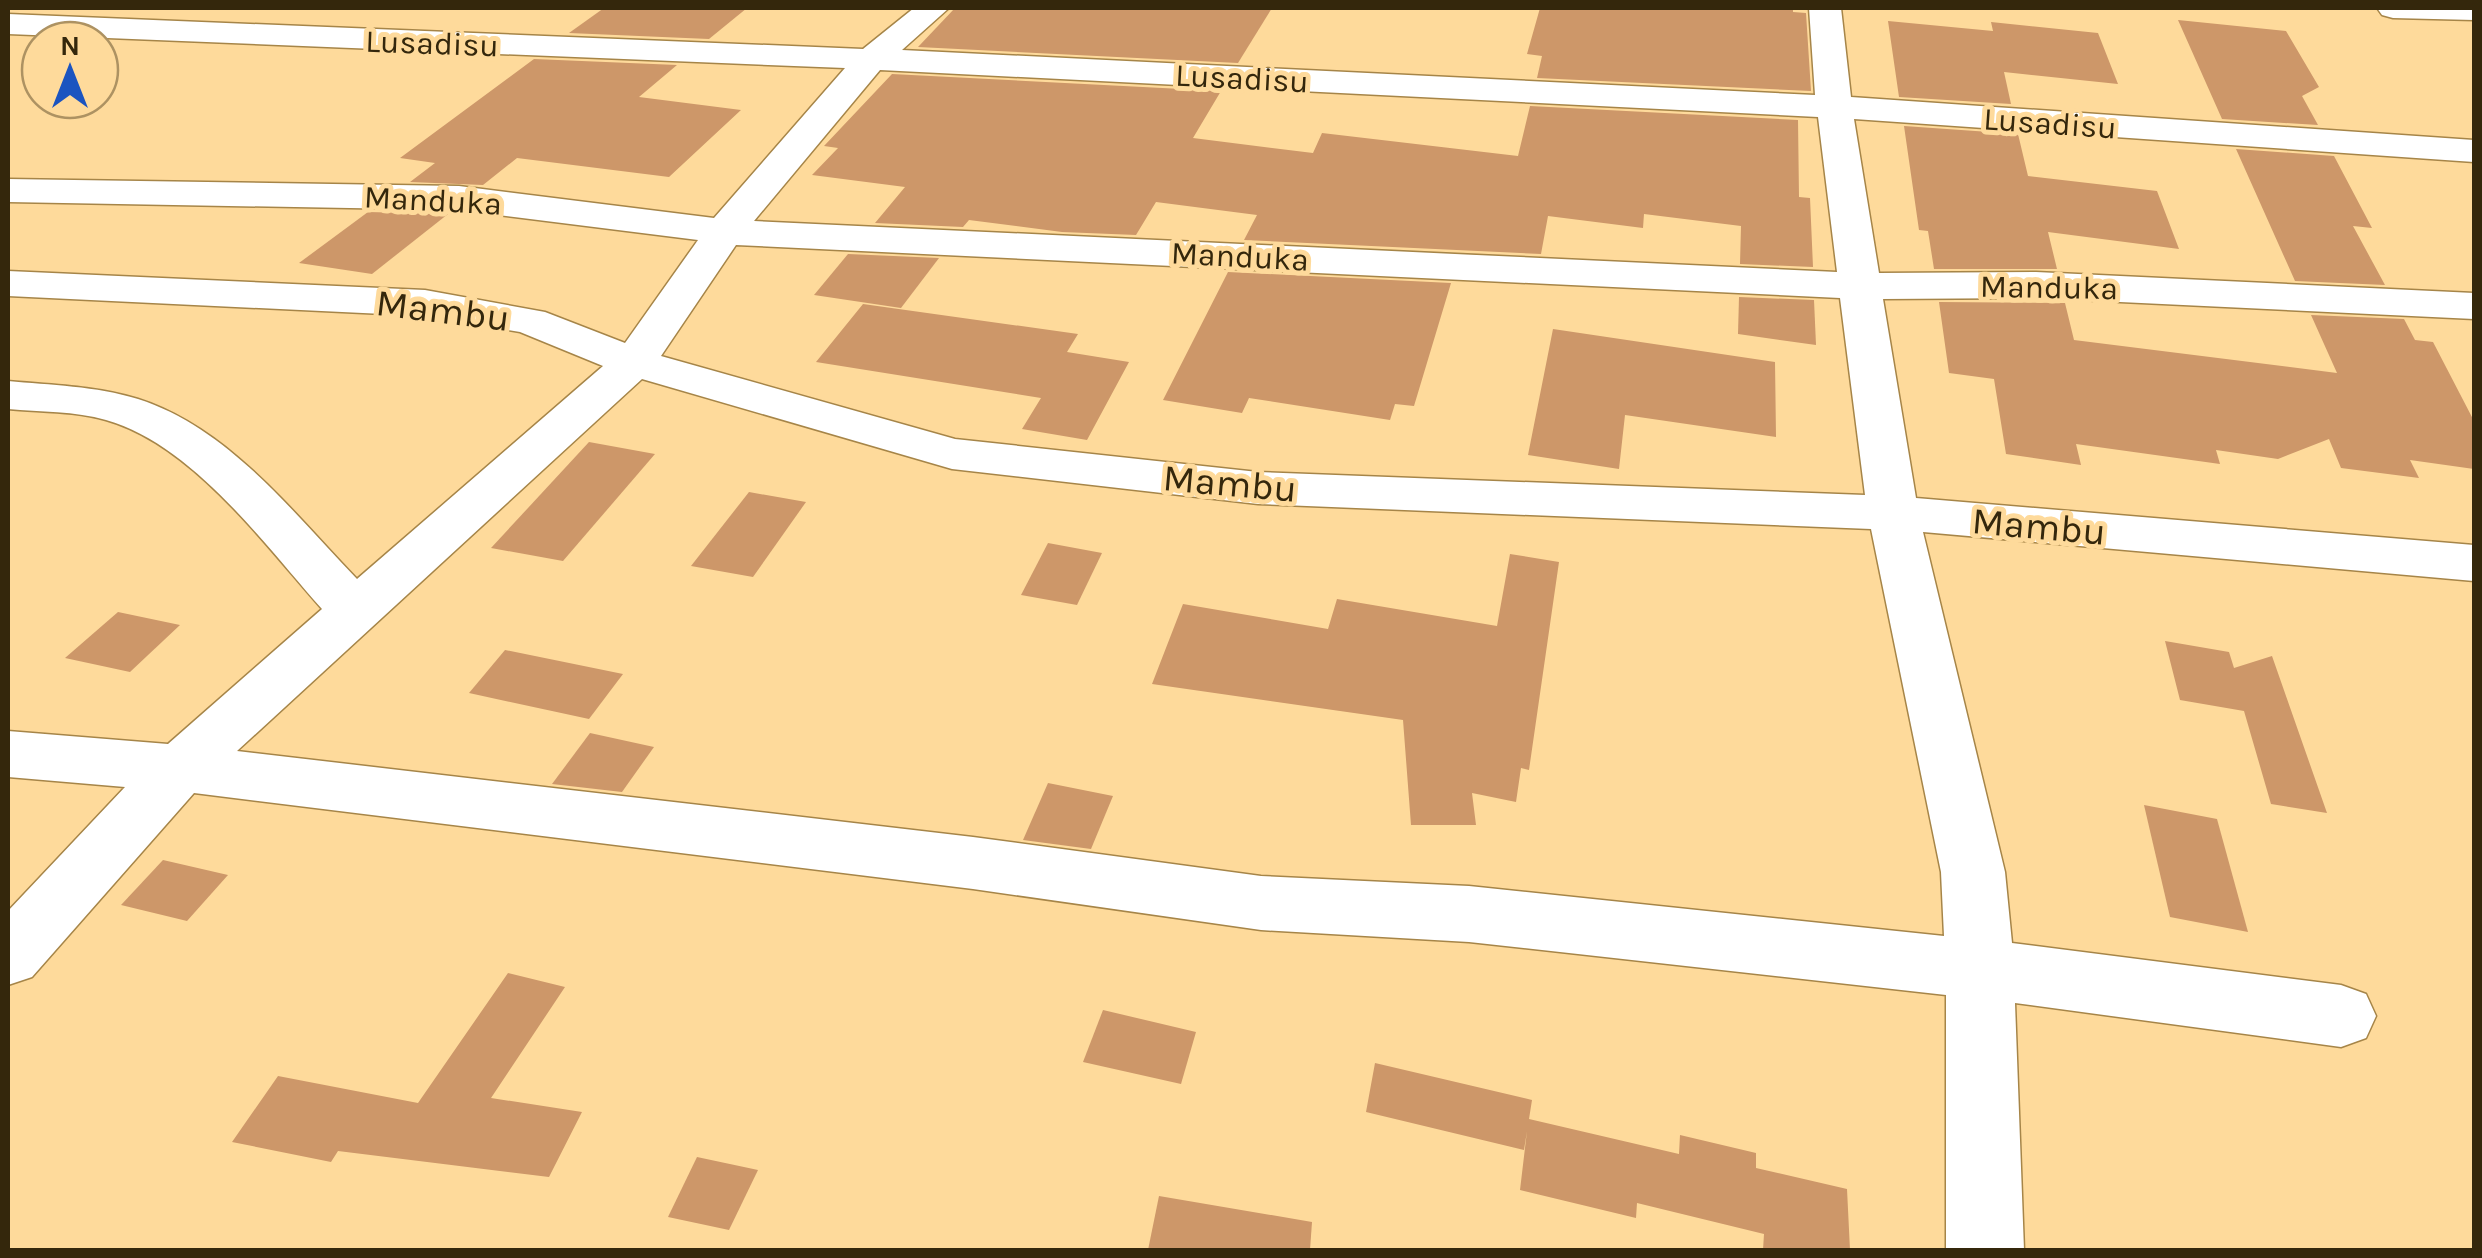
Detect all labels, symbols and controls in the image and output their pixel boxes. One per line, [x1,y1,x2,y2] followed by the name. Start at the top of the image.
[20,20,120,120] north arrow
[365,23,499,64] street label: Lusadisu
[60,29,80,62] text: N
[1174,57,1310,100] street label: Lusadisu
[1982,100,2118,147] street label: Lusadisu
[363,178,503,223] street label: Manduka
[1170,234,1310,279] street label: Manduka
[1980,268,2118,307] street label: Manduka
[374,280,512,341] street label: Mambu
[1161,455,1299,512] street label: Mambu
[1970,498,2108,555] street label: Mambu

